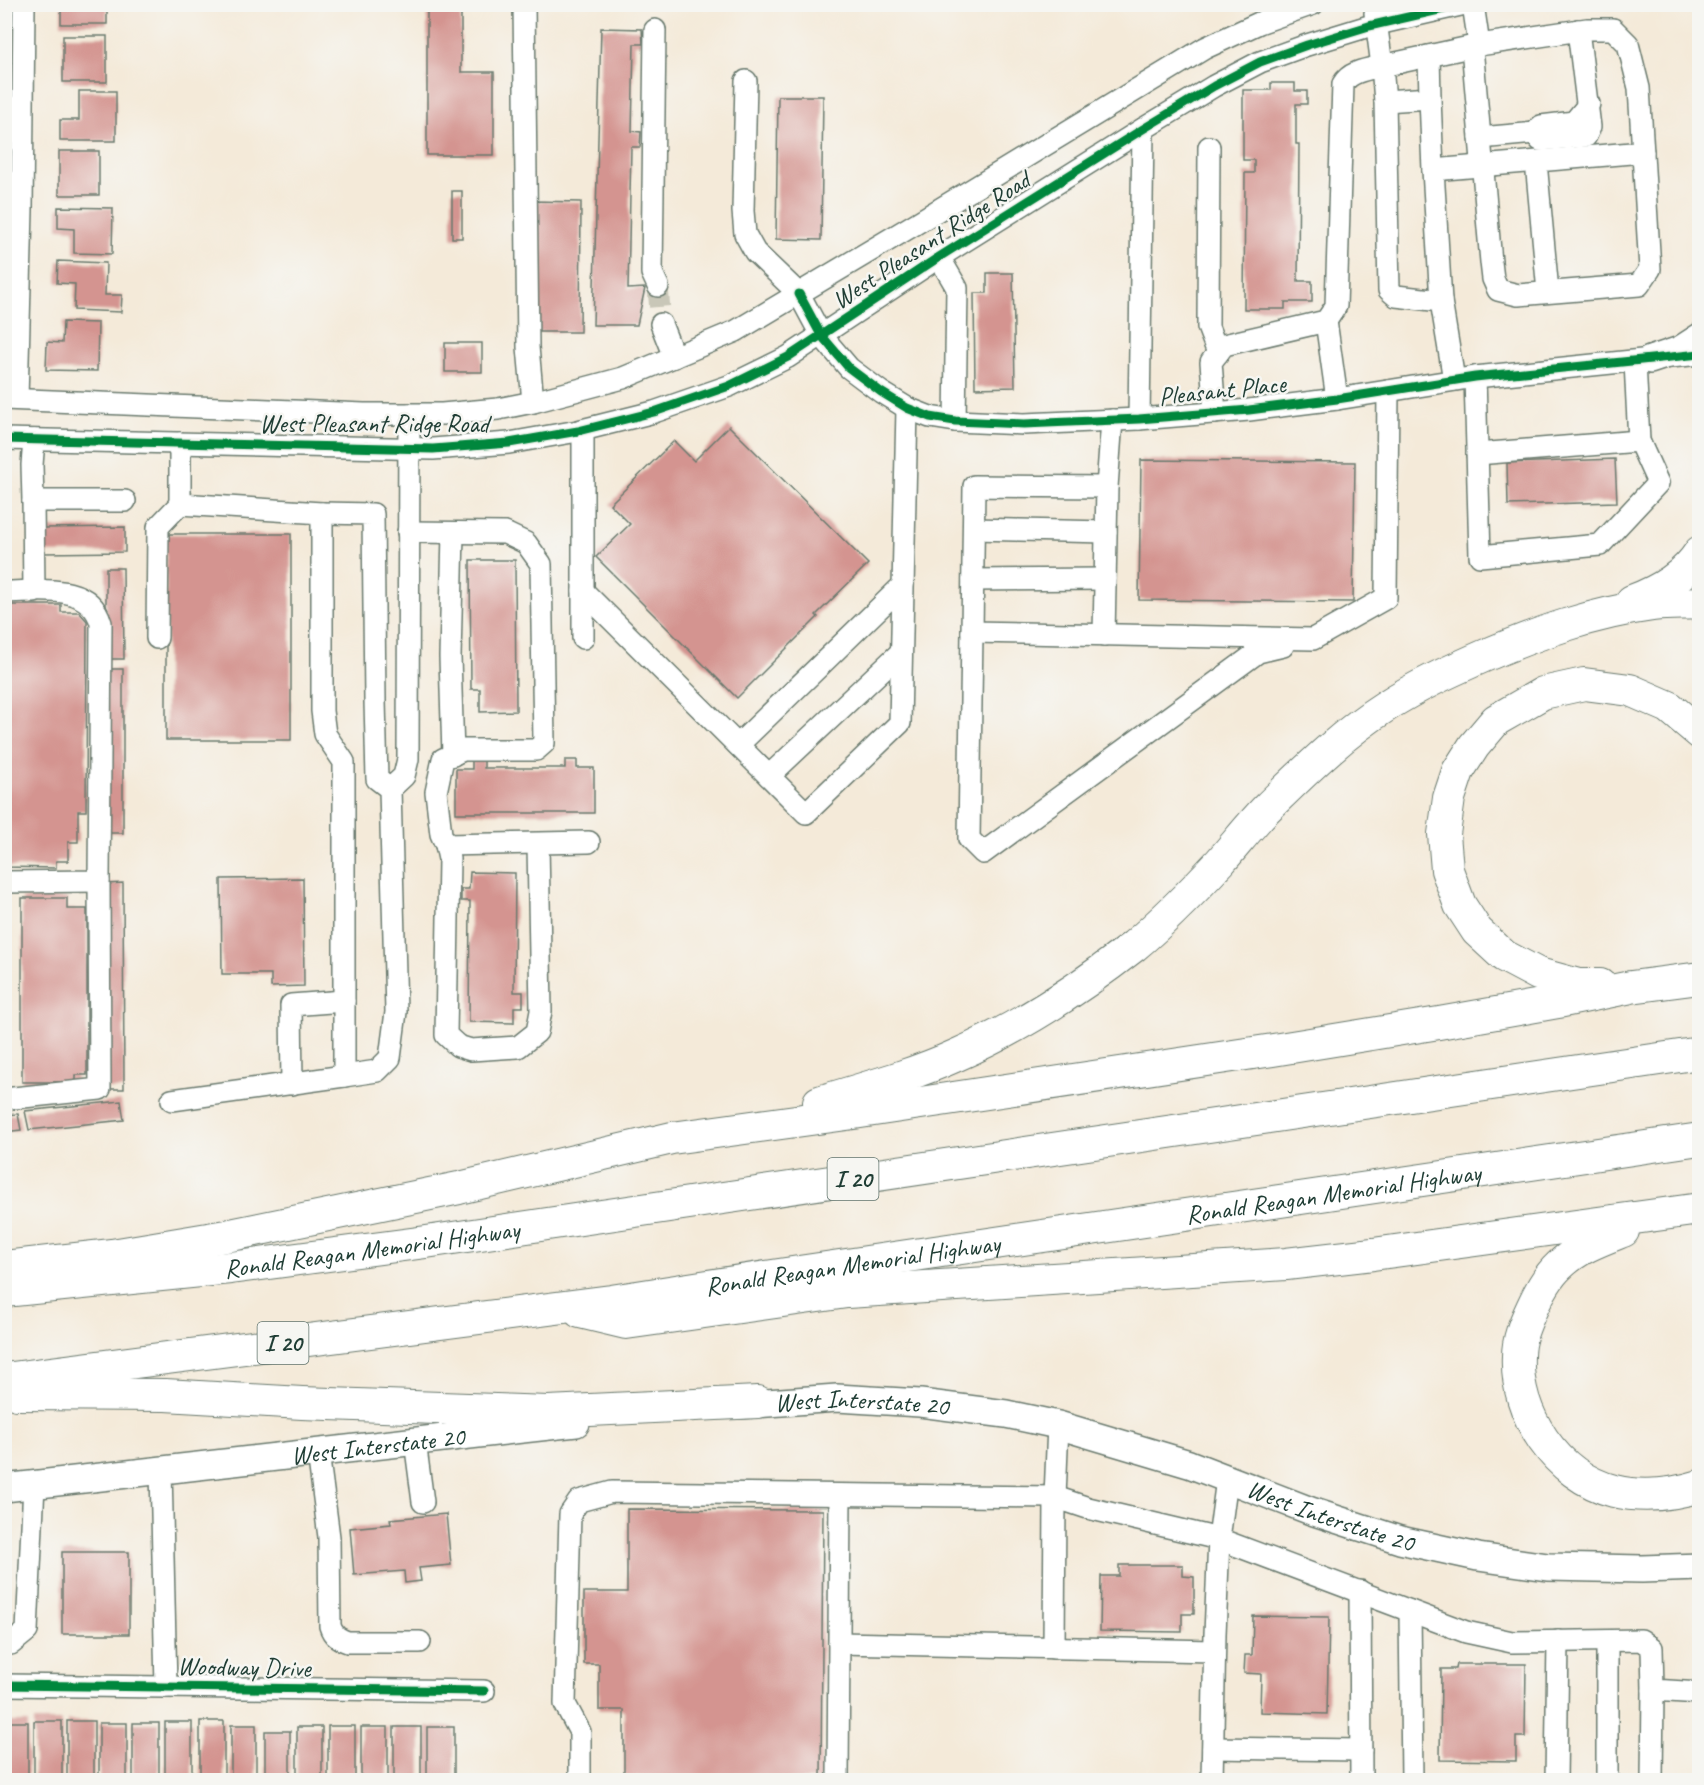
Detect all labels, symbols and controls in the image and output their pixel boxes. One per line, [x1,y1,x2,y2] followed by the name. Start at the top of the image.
[826,162,1039,316] street label: West Pleasant Ridge Road
[1157,367,1289,413] street label: Pleasant Place
[259,407,493,440] street label: West Pleasant Ridge Road
[1183,1155,1485,1231] street label: Ronald Reagan Memorial Highway
[828,1158,878,1200] road number: I 20
[222,1212,523,1285] street label: Ronald Reagan Memorial Highway
[703,1226,1004,1303] street label: Ronald Reagan Memorial Highway
[258,1322,308,1364] road number: I 20
[774,1381,953,1423] street label: West Interstate 20
[289,1419,468,1472] street label: West Interstate 20
[1243,1472,1419,1560] street label: West Interstate 20
[177,1649,312,1685] street label: Woodway Drive

